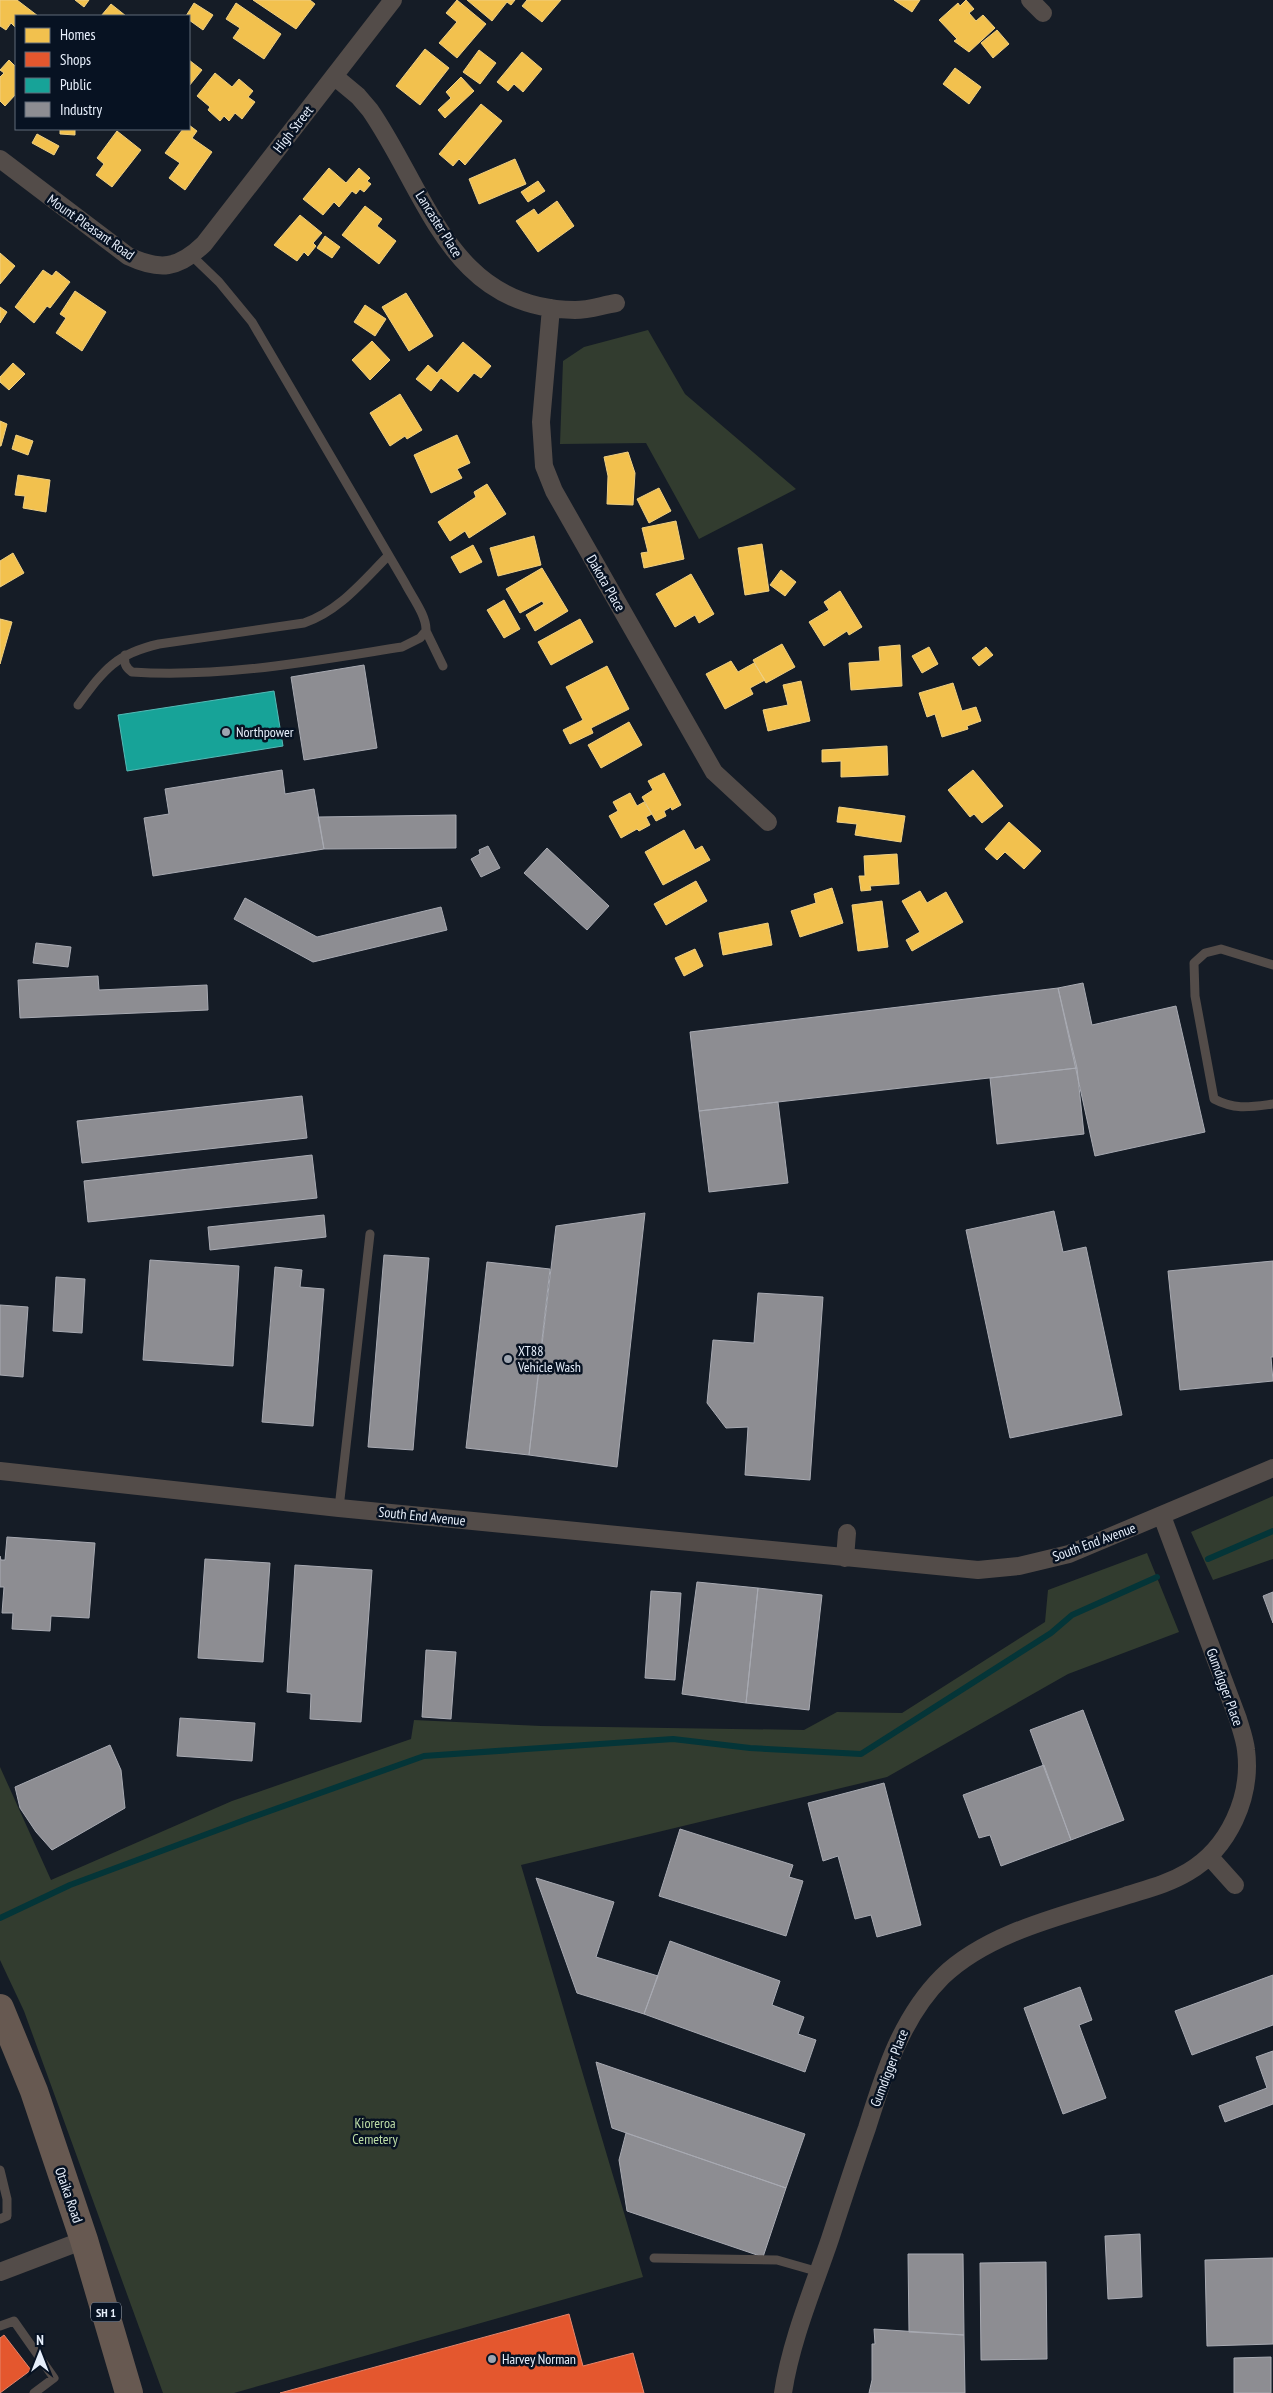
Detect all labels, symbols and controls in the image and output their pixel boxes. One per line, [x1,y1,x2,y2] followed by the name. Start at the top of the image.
[15,15,190,130] legend
[60,25,96,44] text: Homes
[60,50,91,69] text: Shops
[60,75,92,94] text: Public
[60,100,102,119] text: Industry
[269,102,317,156] street label: High Street
[412,188,467,261] street label: Lancaster Place
[44,190,138,264] street label: Mount Pleasant Road
[583,551,630,615] street label: Dakota Place
[236,723,294,741] place label: Northpower
[220,726,232,738] marker: Northpower
[517,1342,581,1376] place label: XT88 Vehicle Wash
[502,1353,514,1365] marker: XT88 Vehicle Wash
[378,1502,467,1530] street label: South End Avenue
[1050,1519,1138,1565] street label: South End Avenue
[1203,1646,1247,1729] street label: Gumdigger Place
[866,2027,912,2109] street label: Gumdigger Place
[352,2114,398,2148] park label: Kioreroa Cemetery
[51,2165,87,2225] street label: Otaika Road
[91,2302,121,2322] road number: SH 1
[15,2328,65,2378] north arrow
[36,2331,44,2349] text: N
[502,2350,576,2368] place label: Harvey Norman
[486,2353,498,2365] marker: Harvey Norman

